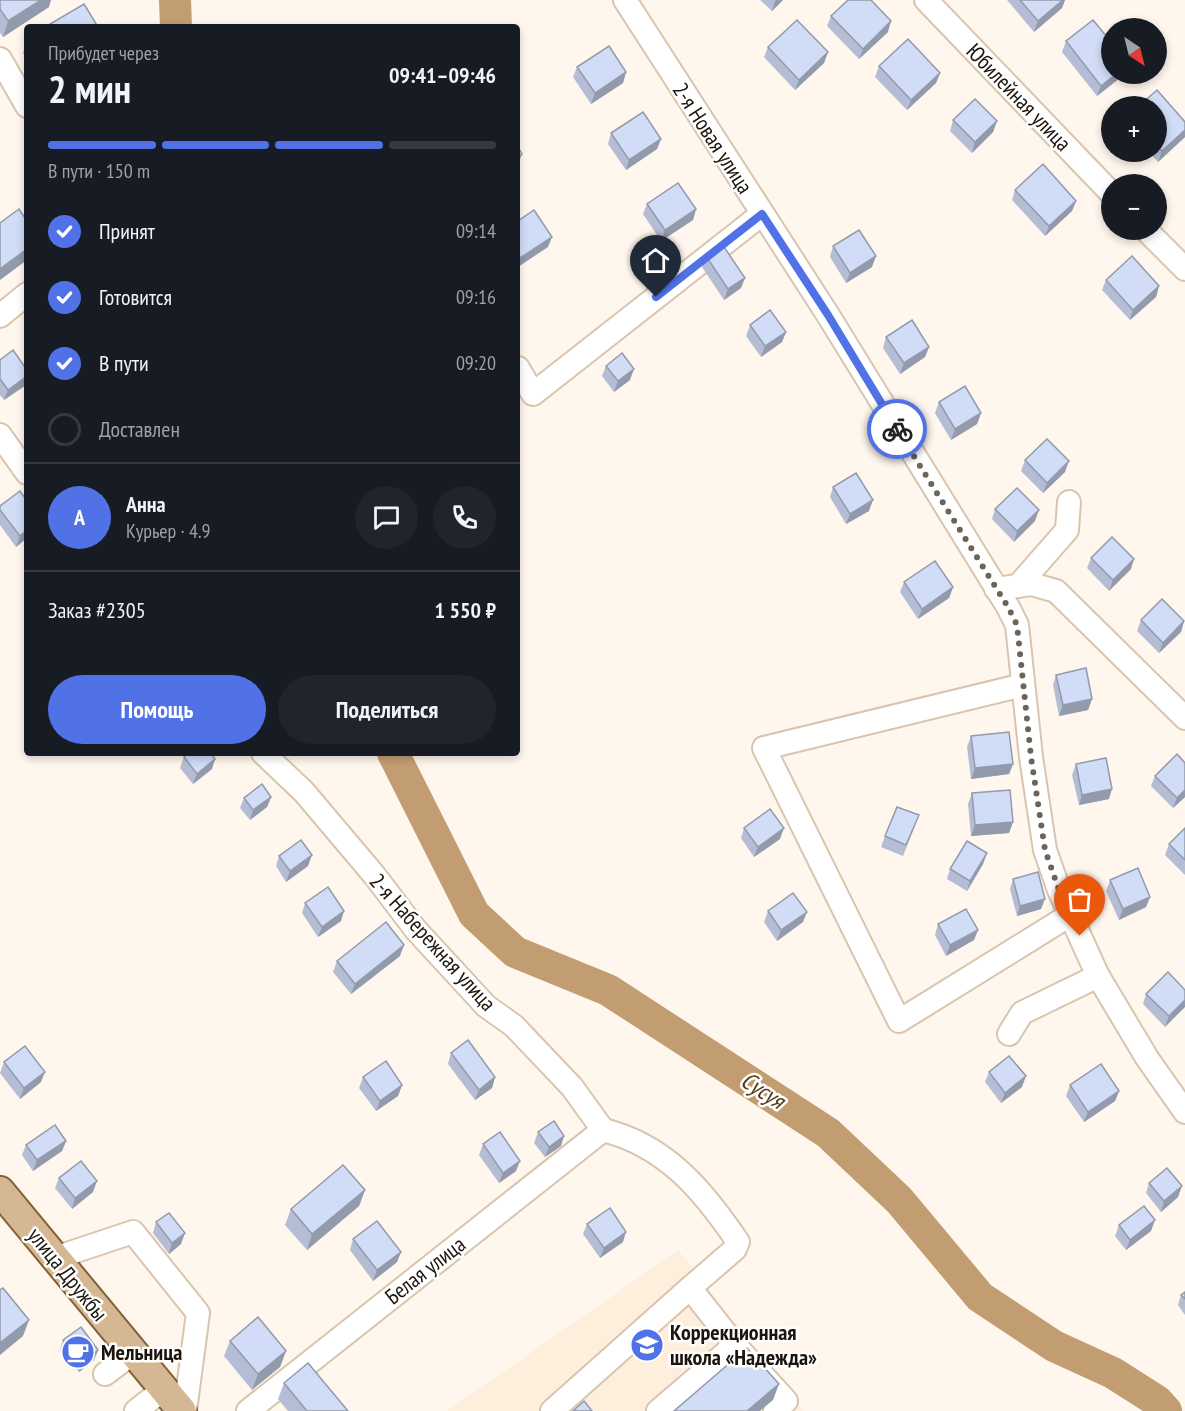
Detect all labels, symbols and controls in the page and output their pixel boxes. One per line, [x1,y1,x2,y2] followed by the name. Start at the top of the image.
[1101,18,1167,84] north arrow
[1101,18,1167,240] map controls
[961,37,1077,157] street label: Юбилейная улица
[48,40,159,66] text: Прибудет через
[389,61,496,89] text: 09:41–09:46
[48,63,131,114] text: 2 мин
[667,77,759,199] street label: 2-я Новая улица
[1101,96,1167,162] button: +
[48,158,150,184] text: В пути · 150 m
[1101,174,1167,240] button: −
[48,215,81,248] icon: check
[99,217,155,245] text: Принят
[456,218,496,244] text: 09:14
[630,235,681,297] pin
[639,244,672,277] icon: home
[48,281,81,314] icon: check
[99,283,172,311] text: Готовится
[456,284,496,310] text: 09:16
[48,347,81,380] icon: check
[99,349,149,377] text: В пути
[456,350,496,376] text: 09:20
[867,399,927,459] courier
[881,413,914,446] icon: bike
[99,415,180,443] text: Доставлен
[355,486,418,549] button: chat
[433,486,496,549] button: phone
[126,490,166,518] text: Анна
[74,503,85,531] text: А
[126,518,211,544] text: Курьер · 4.9
[48,596,146,624] text: Заказ #2305
[434,596,496,624] text: 1 550 ₽
[48,675,266,744] button: Помощь
[278,675,496,744] button: Поделиться
[364,867,502,1017] street label: 2-я Набережная улица
[1054,874,1105,936] pin
[1063,883,1096,916] icon: bag
[735,1064,792,1117] water label: Сусуя
[22,1222,114,1326] street label: улица Дружбы
[379,1230,471,1310] street label: Белая улица
[670,1318,817,1371] place label: Коррекционная школа «Надежда»
[629,1327,665,1363] school or university icon: Коррекционная школа «Надежда»
[60,1334,96,1370] cafe icon: Мельница
[101,1338,182,1366] place label: Мельница

